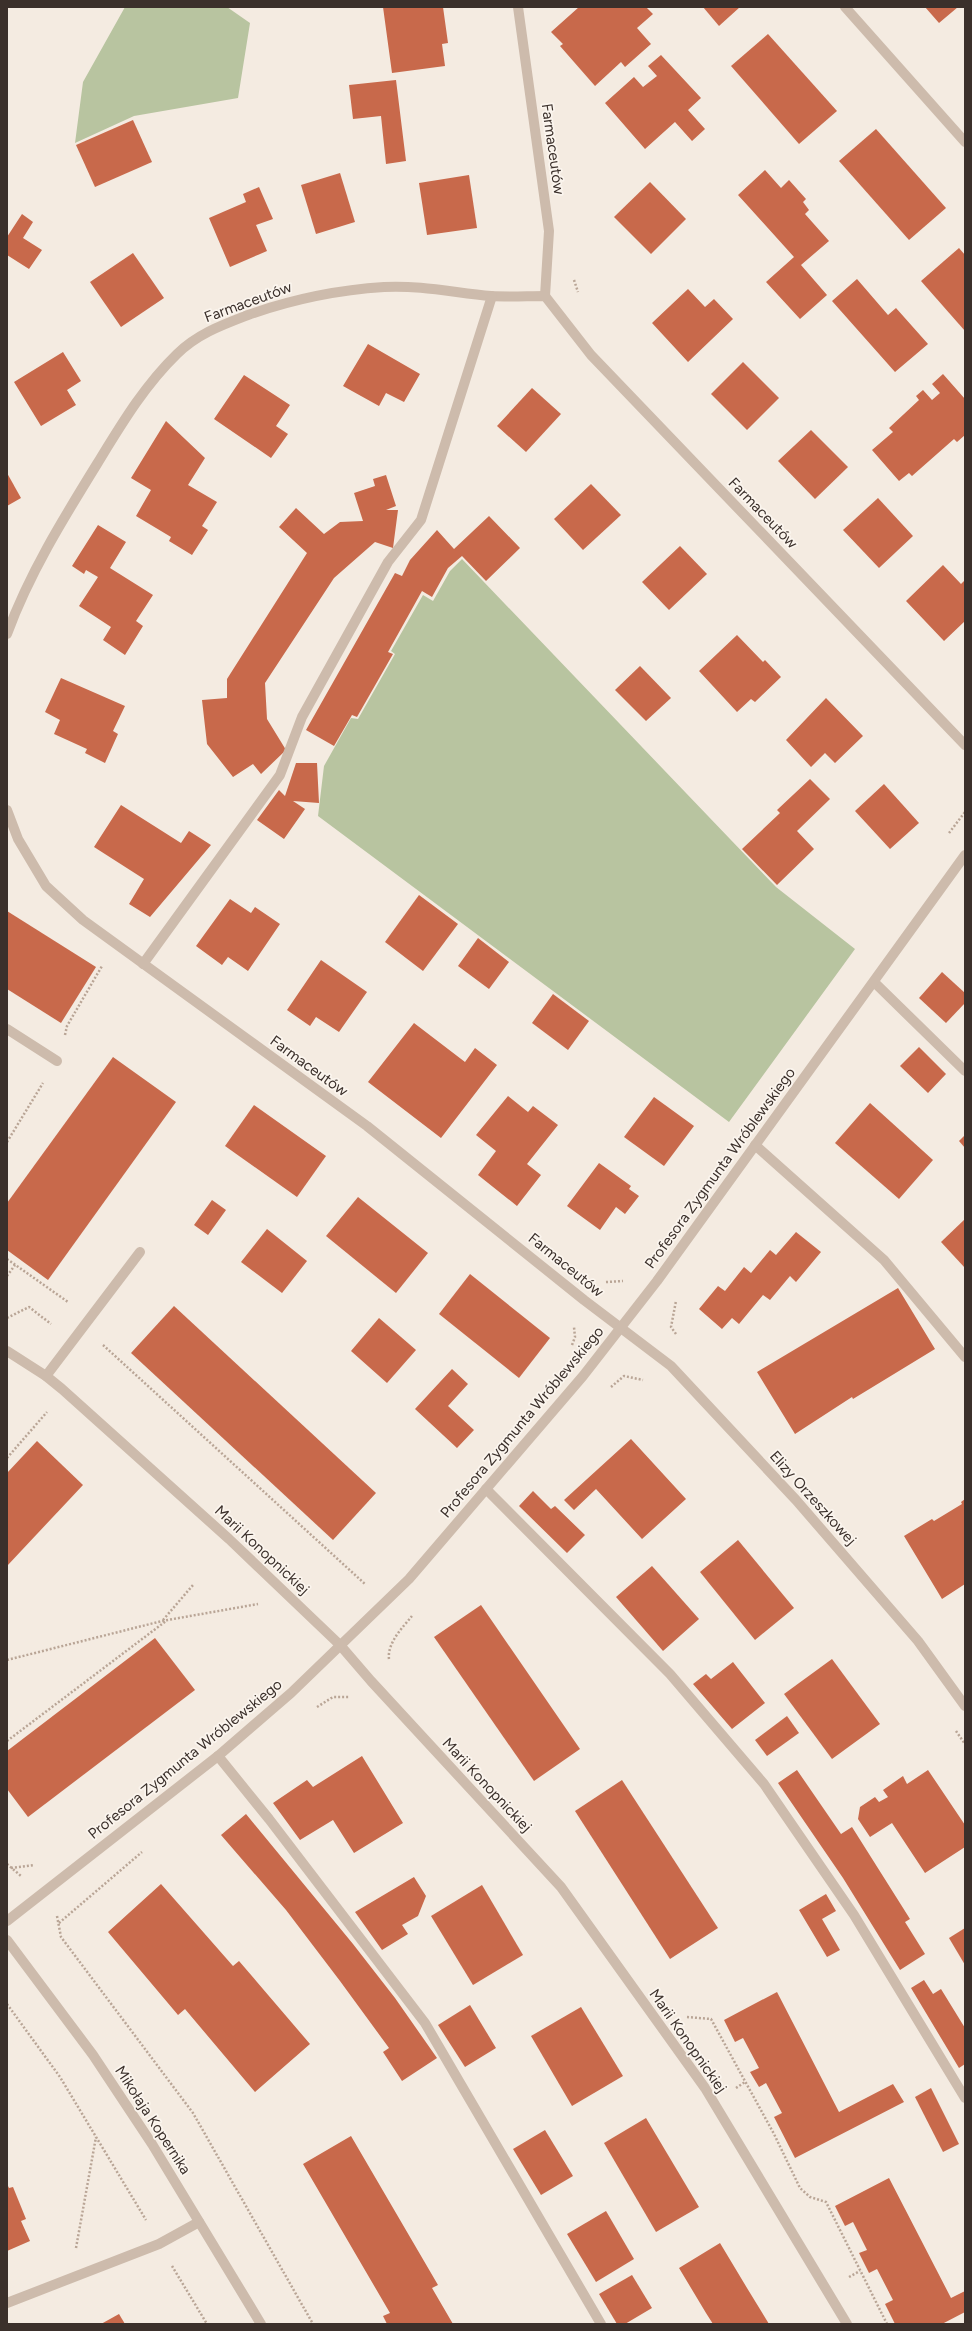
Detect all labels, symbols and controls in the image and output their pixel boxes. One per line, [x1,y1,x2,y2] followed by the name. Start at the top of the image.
[538,102,568,196] street label: Farmaceutów
[202,278,294,326] street label: Farmaceutów
[725,474,802,552] street label: Farmaceutów
[267,1032,352,1100] street label: Farmaceutów
[641,1064,799,1272] street label: Profesora Zygmunta Wróblewskiego
[525,1229,608,1301] street label: Farmaceutów
[437,1322,608,1521] street label: Profesora Zygmunta Wróblewskiego
[766,1447,860,1549] street label: Elizy Orzeszkowej
[211,1502,313,1598] street label: Marii Konopnickiej
[84,1675,286,1843] street label: Profesora Zygmunta Wróblewskiego
[439,1734,535,1836] street label: Marii Konopnickiej
[645,1986,731,2096] street label: Marii Konopnickiej
[111,2062,195,2178] street label: Mikołaja Kopernika

